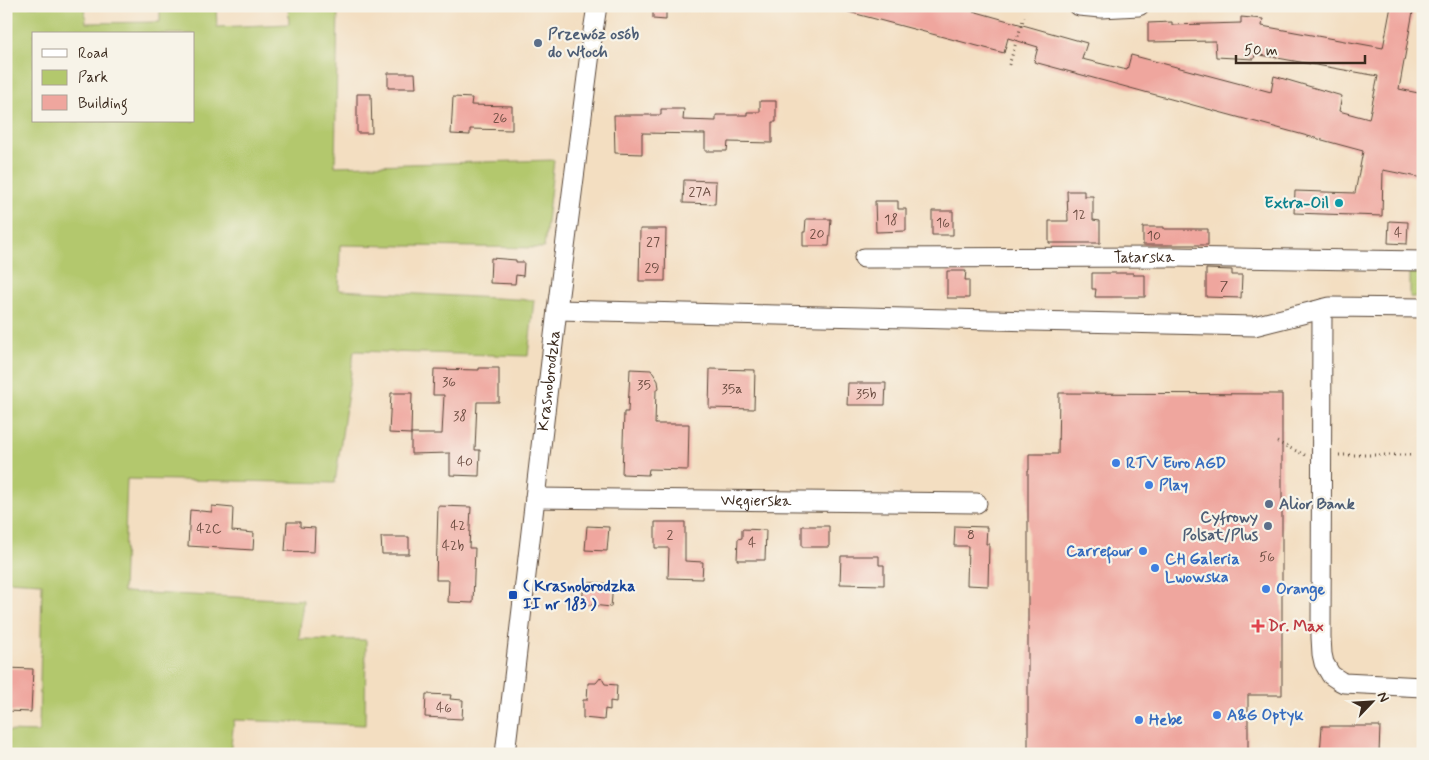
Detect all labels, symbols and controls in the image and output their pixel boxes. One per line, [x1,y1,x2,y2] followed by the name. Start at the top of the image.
[548,24,639,63] place label: Przewóz osób do Włoch
[32,32,195,122] legend
[1236,32,1365,64] scale bar
[532,37,544,49] marker: Przewóz osób do Włoch
[1244,41,1278,61] text: 50 m
[78,44,108,64] text: Road
[78,68,108,88] text: Park
[78,94,128,115] text: Building
[493,109,508,127] house number: 26
[688,183,712,201] house number: 27A
[1264,193,1329,214] place label: Extra-Oil
[1333,197,1345,209] marker: Extra-Oil
[1072,206,1086,224] house number: 12
[884,211,898,229] house number: 18
[936,214,950,232] house number: 16
[1394,224,1402,242] house number: 4
[810,225,824,243] house number: 20
[1147,227,1161,245] house number: 10
[646,233,660,251] house number: 27
[1113,246,1175,268] street label: Tatarska
[644,259,660,277] house number: 29
[1220,277,1229,295] house number: 7
[532,329,565,432] street label: Krasnobrodzka
[442,373,456,391] house number: 36
[637,376,651,394] house number: 35
[722,380,743,398] house number: 35a
[856,385,876,403] house number: 35b
[453,407,467,425] house number: 38
[457,453,473,471] house number: 40
[1126,453,1226,474] place label: RTV Euro AGD
[1110,457,1122,469] marker: RTV Euro AGD
[1159,475,1188,496] place label: Play
[1143,479,1155,491] marker: Play
[720,490,792,511] street label: Węgierska
[1279,494,1355,515] place label: Alior Bank
[1263,498,1275,510] marker: Alior Bank
[1182,507,1259,546] place label: Cyfrowy Polsat/Plus
[450,517,466,535] house number: 42
[196,520,222,538] house number: 42C
[1262,520,1274,532] marker: Cyfrowy Polsat/Plus
[667,526,674,544] house number: 2
[967,526,975,544] house number: 8
[748,534,756,552] house number: 4
[442,537,464,555] house number: 42b
[1066,541,1133,564] place label: Carrefour
[1137,545,1149,557] marker: Carrefour
[1259,548,1275,566] house number: 56
[1165,549,1240,588] place label: CH Galeria Lwowska
[1149,562,1161,574] marker: CH Galeria Lwowska
[523,576,636,615] place label: ( Krasnobrodzka II nr 183 )
[1276,579,1326,602] place label: Orange
[1260,583,1272,595] marker: Orange
[507,589,519,601] marker: ( Krasnobrodzka II nr 183 )
[1268,616,1324,637] place label: Dr. Max
[1252,620,1264,632] marker: Dr. Max
[1346,678,1396,728] north arrow
[1373,689,1393,705] text: N
[436,699,452,717] house number: 46
[1227,705,1304,726] place label: A&G Optyk
[1211,709,1223,721] marker: A&G Optyk
[1149,710,1183,731] place label: Hebe
[1133,714,1145,726] marker: Hebe

